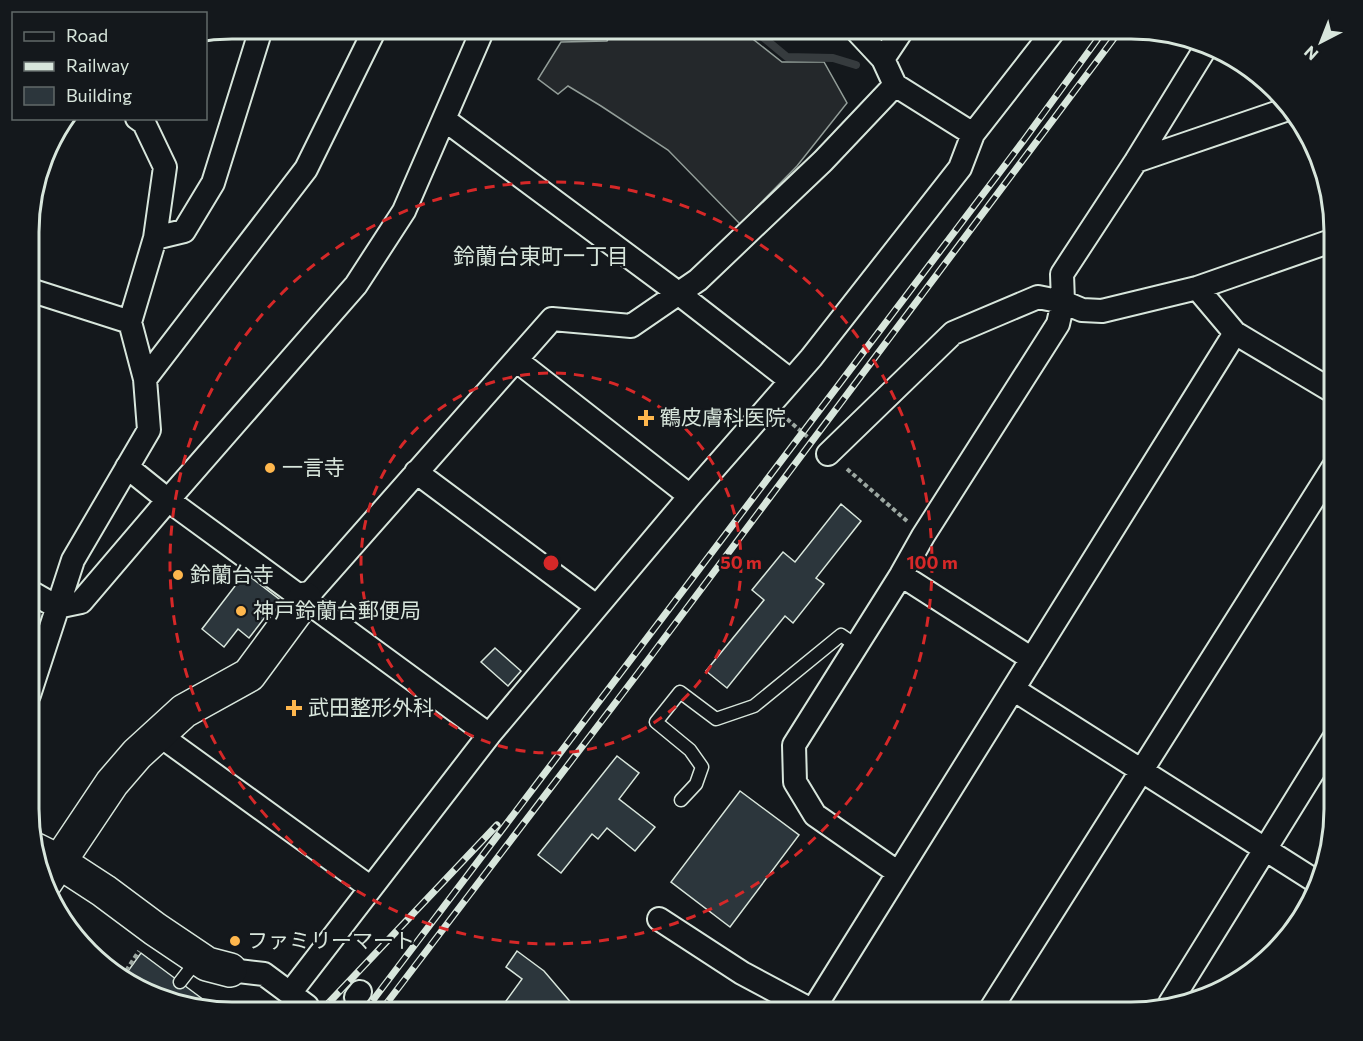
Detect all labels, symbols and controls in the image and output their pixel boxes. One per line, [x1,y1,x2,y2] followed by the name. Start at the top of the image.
[12,12,207,120] legend
[1291,12,1351,72] north arrow
[66,24,108,46] text: Road
[1300,42,1321,65] text: N
[66,54,129,76] text: Railway
[66,84,132,106] text: Building
[453,242,629,269] district label: 鈴蘭台東町一丁目
[660,404,786,429] place label: 鶴皮膚科医院
[637,409,655,427] marker: 鶴皮膚科医院
[282,454,345,479] place label: 一言寺
[263,461,277,475] marker: 一言寺
[720,551,762,573] text: 50 m
[906,551,958,573] text: 100 m
[541,553,561,573] centre of rings
[190,561,274,586] place label: 鈴蘭台寺
[171,568,185,582] marker: 鈴蘭台寺
[253,597,421,622] place label: 神戸鈴蘭台郵便局
[234,604,248,618] marker: 神戸鈴蘭台郵便局
[308,694,434,719] place label: 武田整形外科
[285,699,303,717] marker: 武田整形外科
[247,927,415,952] place label: ファミリーマート
[228,934,242,948] marker: ファミリーマート

